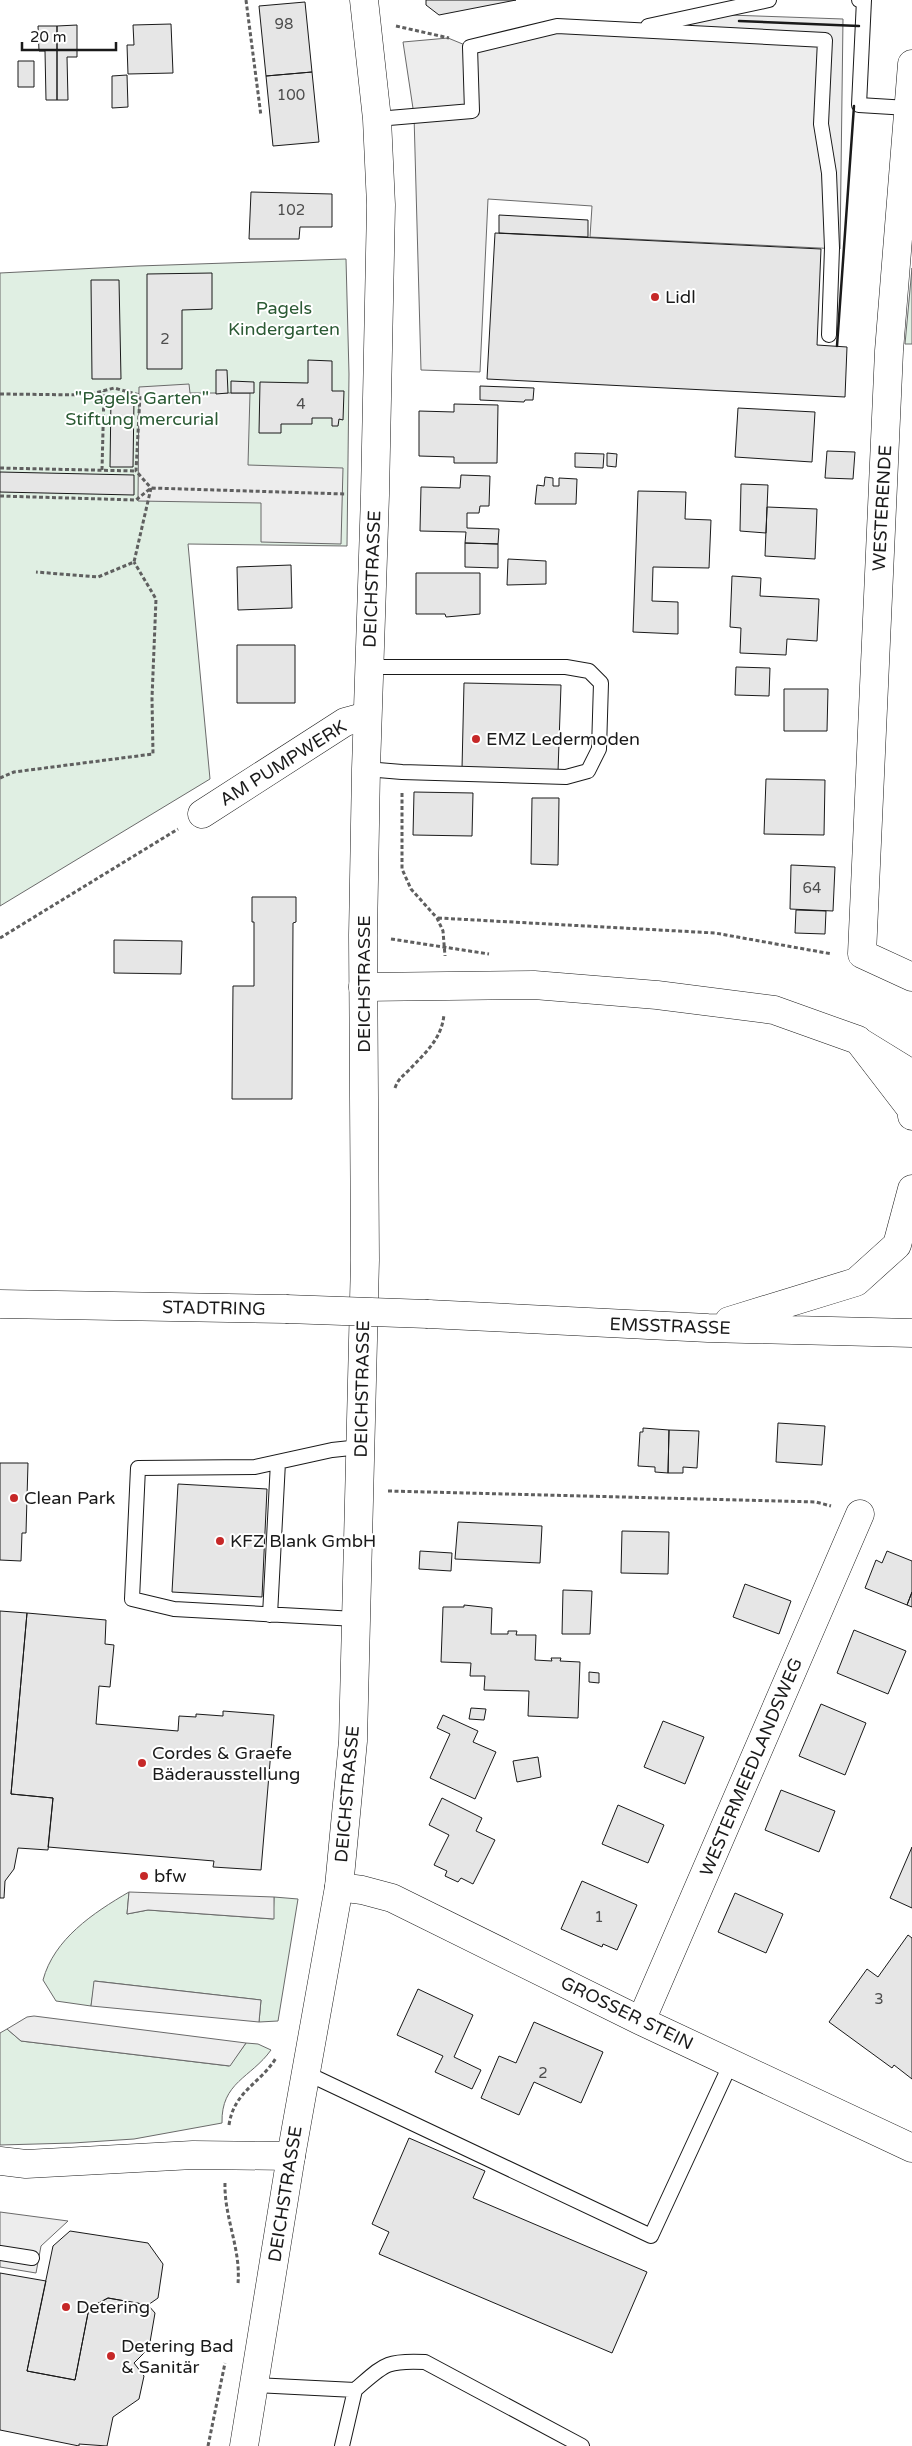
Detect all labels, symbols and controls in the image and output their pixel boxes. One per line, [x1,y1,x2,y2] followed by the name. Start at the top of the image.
[275,15,293,33] house number: 98
[22,20,116,52] scale bar
[30,28,67,46] text: 20 m
[277,86,305,104] house number: 100
[277,201,305,219] house number: 102
[665,286,696,308] place label: Lidl
[649,291,661,303] marker: Lidl
[228,297,340,340] park label: Pagels Kindergarten
[160,330,170,348] house number: 2
[65,387,219,430] park label: "Pagels Garten" Stiftung mercurial
[296,395,306,413] house number: 4
[868,444,896,572] street label: WESTERENDE
[359,510,385,648] street label: DEICHSTRASSE
[216,715,350,811] street label: AM PUMPWERK
[486,728,640,750] place label: EMZ Ledermoden
[470,733,482,745] marker: EMZ Ledermoden
[803,879,821,897] house number: 64
[353,915,375,1053] street label: DEICHSTRASSE
[162,1296,266,1320] street label: STADTRING
[609,1313,731,1339] street label: EMSSTRASSE
[350,1320,374,1458] street label: DEICHSTRASSE
[24,1487,116,1509] place label: Clean Park
[8,1492,20,1504] marker: Clean Park
[230,1530,376,1552] place label: KFZ Blank GmbH
[214,1535,226,1547] marker: KFZ Blank GmbH
[695,1655,807,1879] street label: WESTERMEEDLANDSWEG
[330,1725,364,1863] street label: DEICHSTRASSE
[152,1742,300,1785] place label: Cordes & Graefe Bäderausstellung
[136,1757,148,1769] marker: Cordes & Graefe Bäderausstellung
[154,1865,186,1887] place label: bfw
[138,1870,150,1882] marker: bfw
[594,1908,604,1926] house number: 1
[557,1971,697,2055] street label: GROSSER STEIN
[874,1990,884,2008] house number: 3
[538,2064,548,2082] house number: 2
[263,2124,307,2264] street label: DEICHSTRASSE
[76,2296,150,2318] place label: Detering
[60,2301,72,2313] marker: Detering
[121,2335,234,2378] place label: Detering Bad & Sanitär
[105,2350,117,2362] marker: Detering Bad & Sanitär

